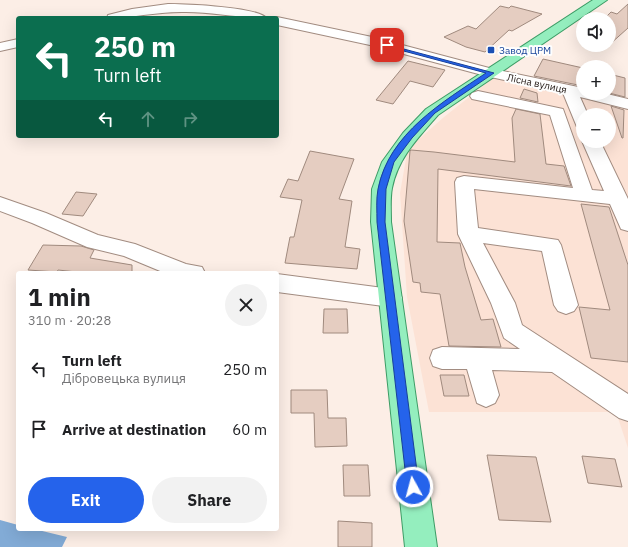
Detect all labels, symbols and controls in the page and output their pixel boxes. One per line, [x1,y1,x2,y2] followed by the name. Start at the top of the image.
[576,12,616,148] map controls
[576,12,616,52] button: sound
[94,28,176,65] text: 250 m
[370,28,404,62] pin
[28,32,80,84] icon: left
[376,34,398,56] icon: arrive
[499,44,551,57] place label: Завод ЦРМ
[486,45,496,55] marker: Завод ЦРМ
[576,60,616,100] button: +
[94,64,162,87] text: Turn left
[506,71,568,96] street label: Лісна вулиця
[95,108,117,130] icon: left
[137,108,159,130] icon: ahead
[179,108,201,130] icon: right
[576,108,616,148] button: −
[28,281,91,313] text: 1 min
[225,284,267,326] button: close
[28,312,111,329] text: 310 m · 20:28
[62,351,122,370] text: Turn left
[28,358,50,380] icon: left
[223,360,267,379] text: 250 m
[62,370,186,387] text: Дібровецька вулиця
[28,418,50,440] icon: arrive
[62,420,206,439] text: Arrive at destination
[232,420,267,439] text: 60 m
[392,466,434,508] position arrow
[28,477,144,523] button: Exit
[152,477,267,523] button: Share

